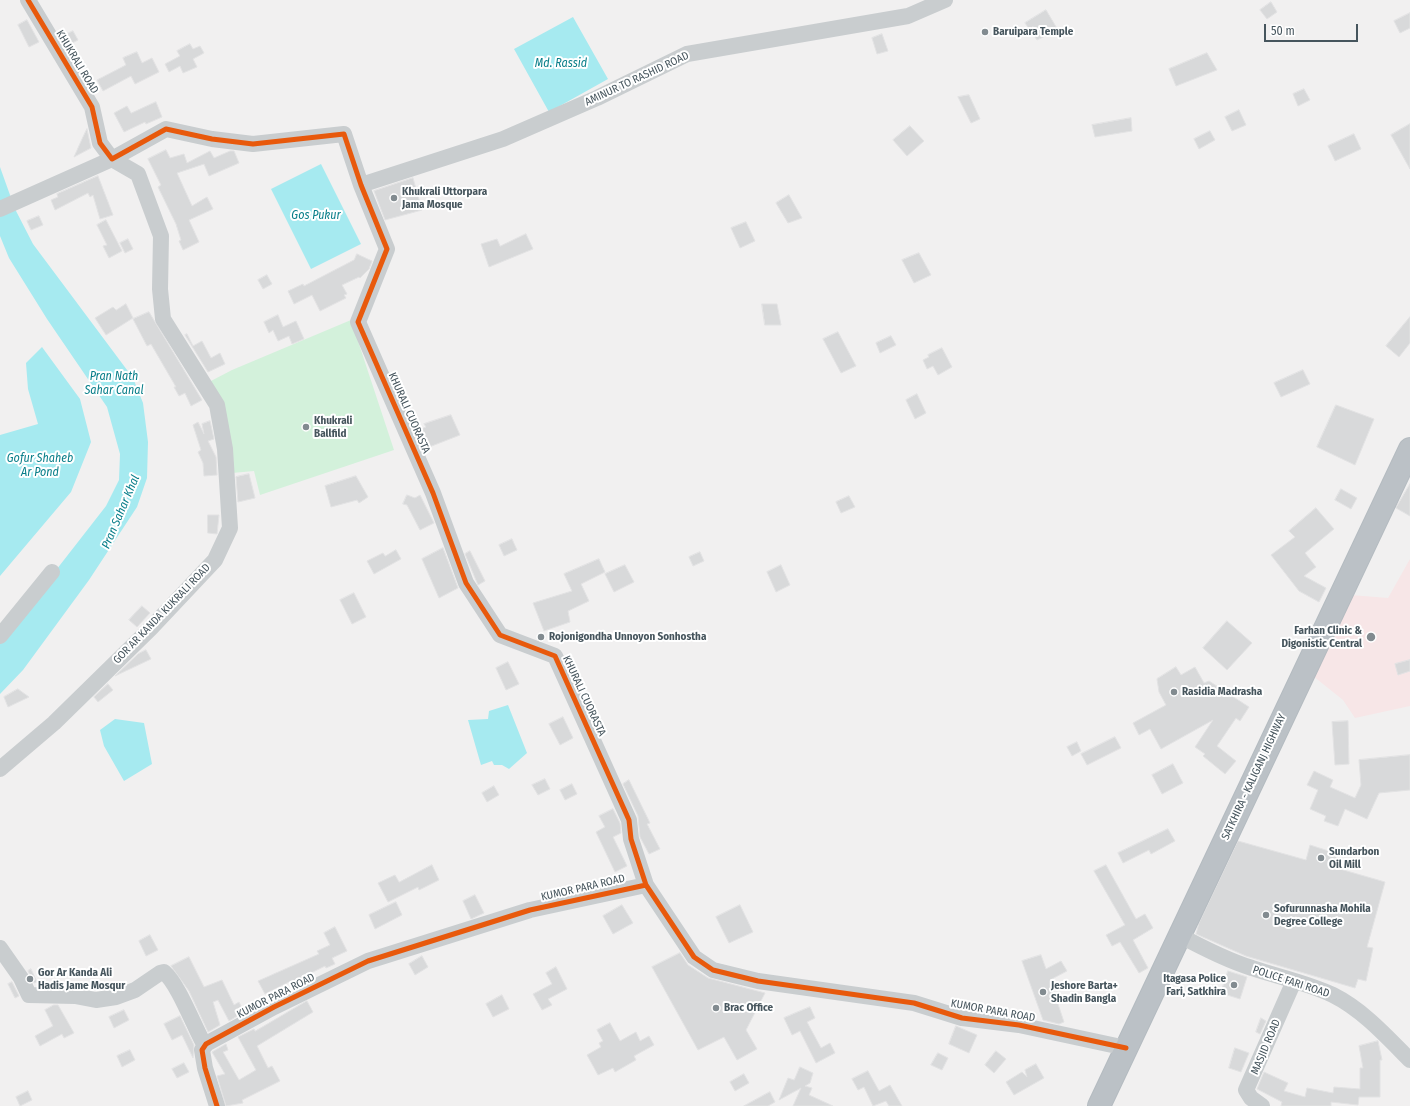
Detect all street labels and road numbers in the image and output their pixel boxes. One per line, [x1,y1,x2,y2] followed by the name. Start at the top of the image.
[53,28,101,96] street label: KHUKRALI ROAD
[583,49,691,109] street label: AMINUR TO RASHID ROAD
[385,370,433,456] street label: KHURALI CUORASTA
[111,561,213,667] street label: GOR AR KANDA KUKRALI ROAD
[560,654,608,738] street label: KHURALI CUORASTA
[1219,712,1289,842] street label: SATKHIRA - KALIGANJ HIGHWAY
[540,872,626,904] street label: KUMOR PARA ROAD
[1251,963,1331,1001] street label: POLICE FARI ROAD
[235,971,317,1021] street label: KUMOR PARA ROAD
[950,997,1036,1025] street label: KUMOR PARA ROAD
[1248,1017,1284,1077] street label: MASJID ROAD

